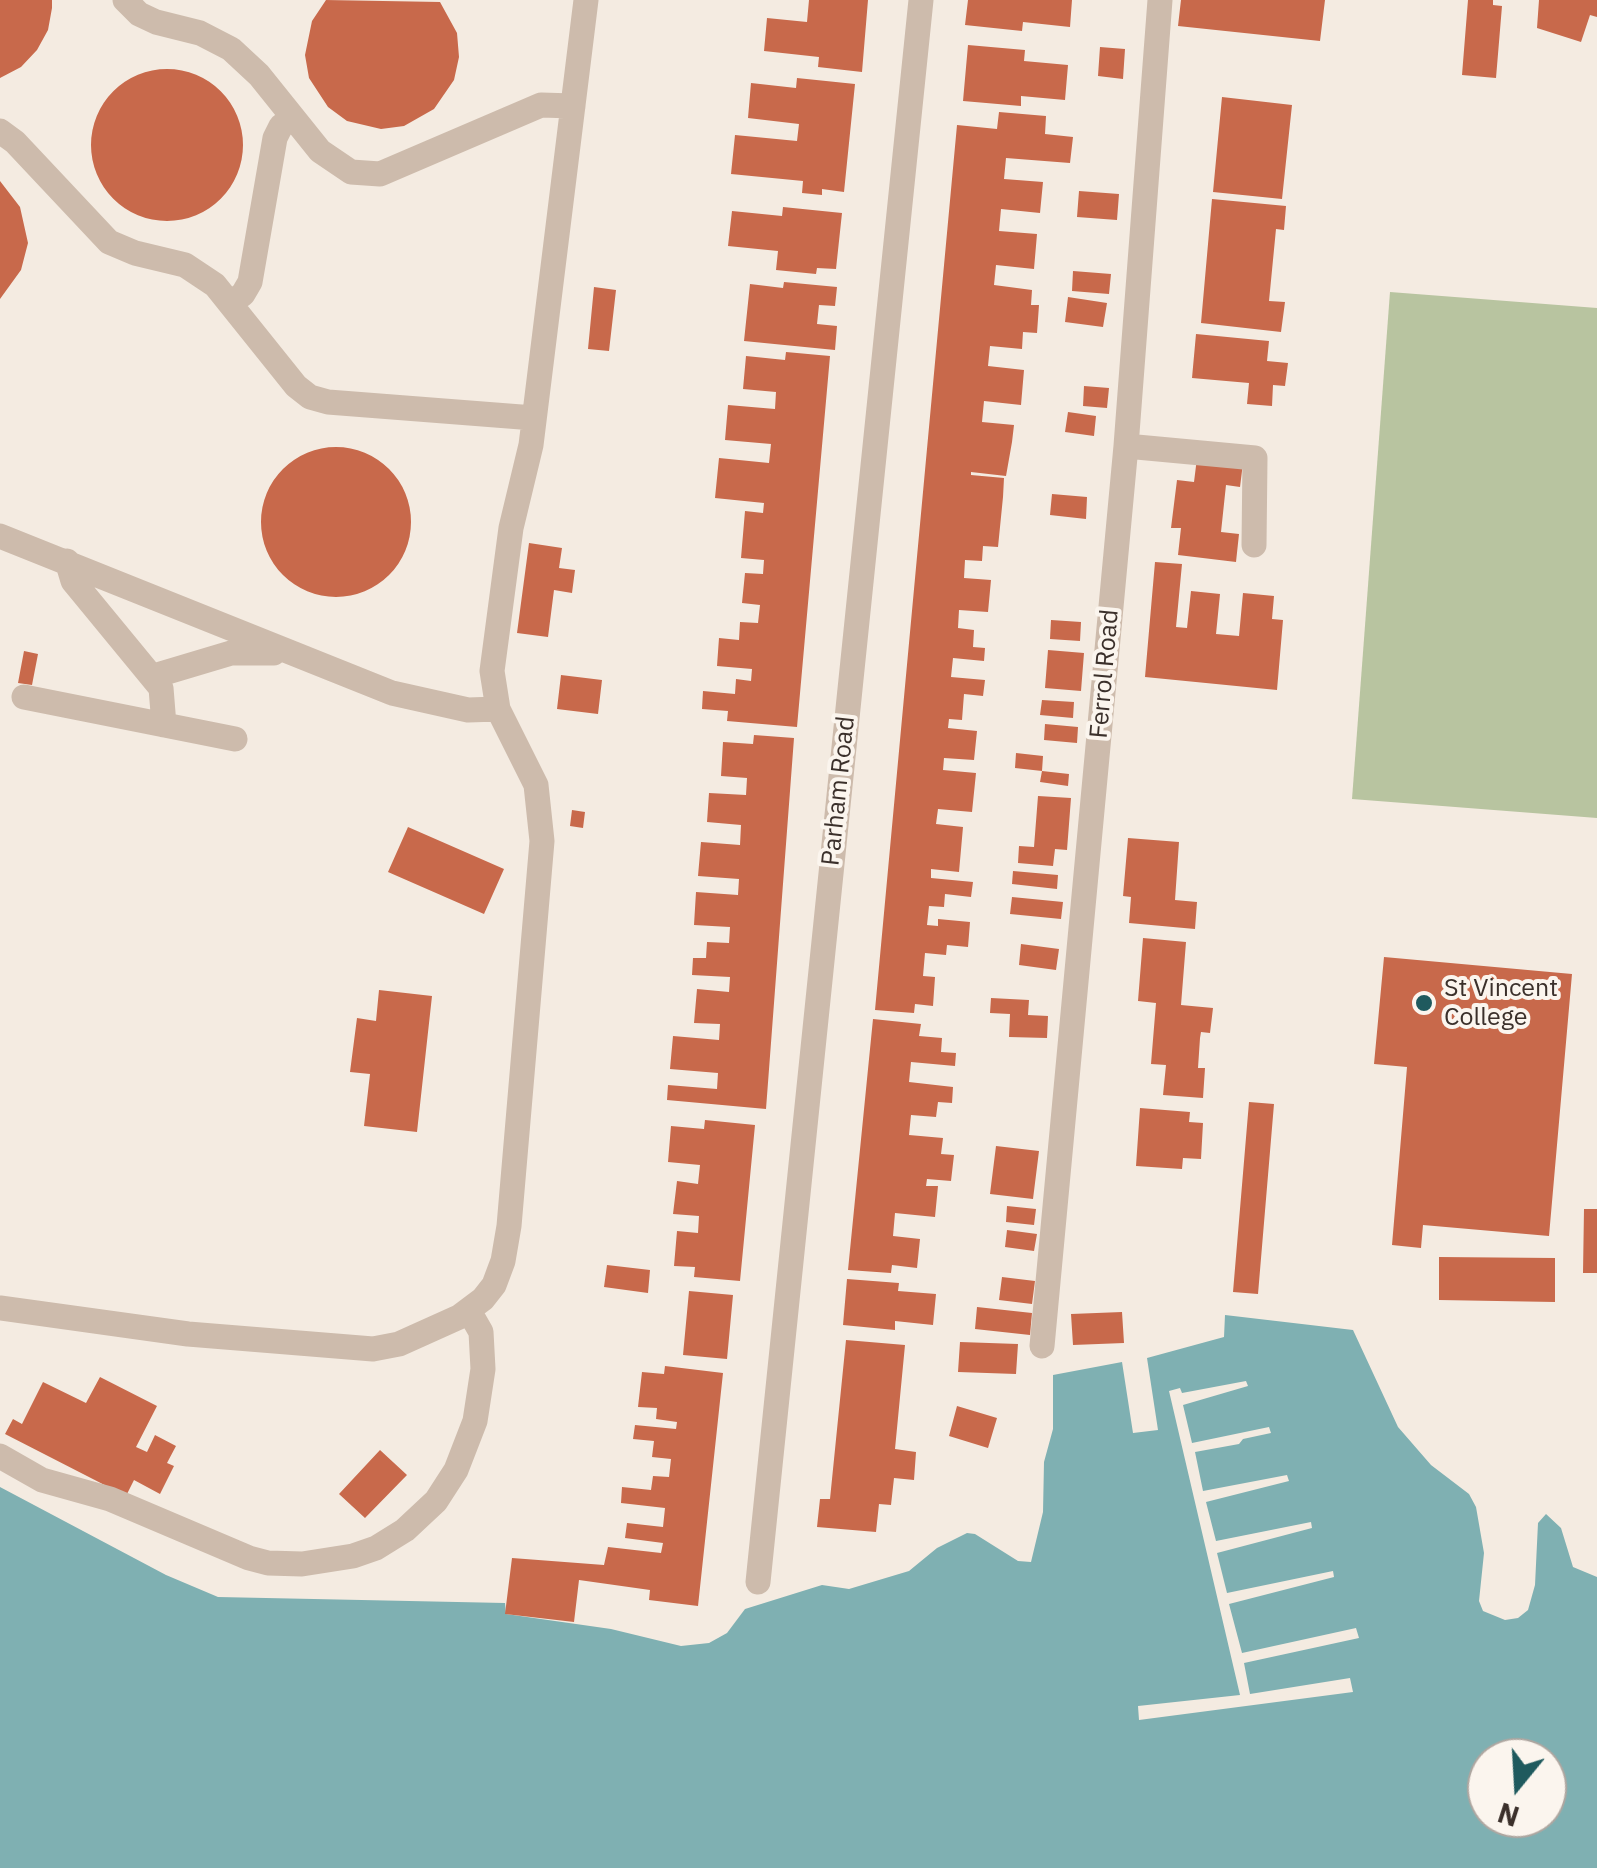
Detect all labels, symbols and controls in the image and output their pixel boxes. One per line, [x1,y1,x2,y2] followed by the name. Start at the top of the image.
[1084,608,1126,740] street label: Ferrol Road
[816,715,862,867] street label: Parham Road
[1444,974,1558,1033] place label: St Vincent College
[1413,992,1435,1014] marker: St Vincent College
[1467,1738,1567,1838] north arrow
[1493,1794,1524,1836] text: N

